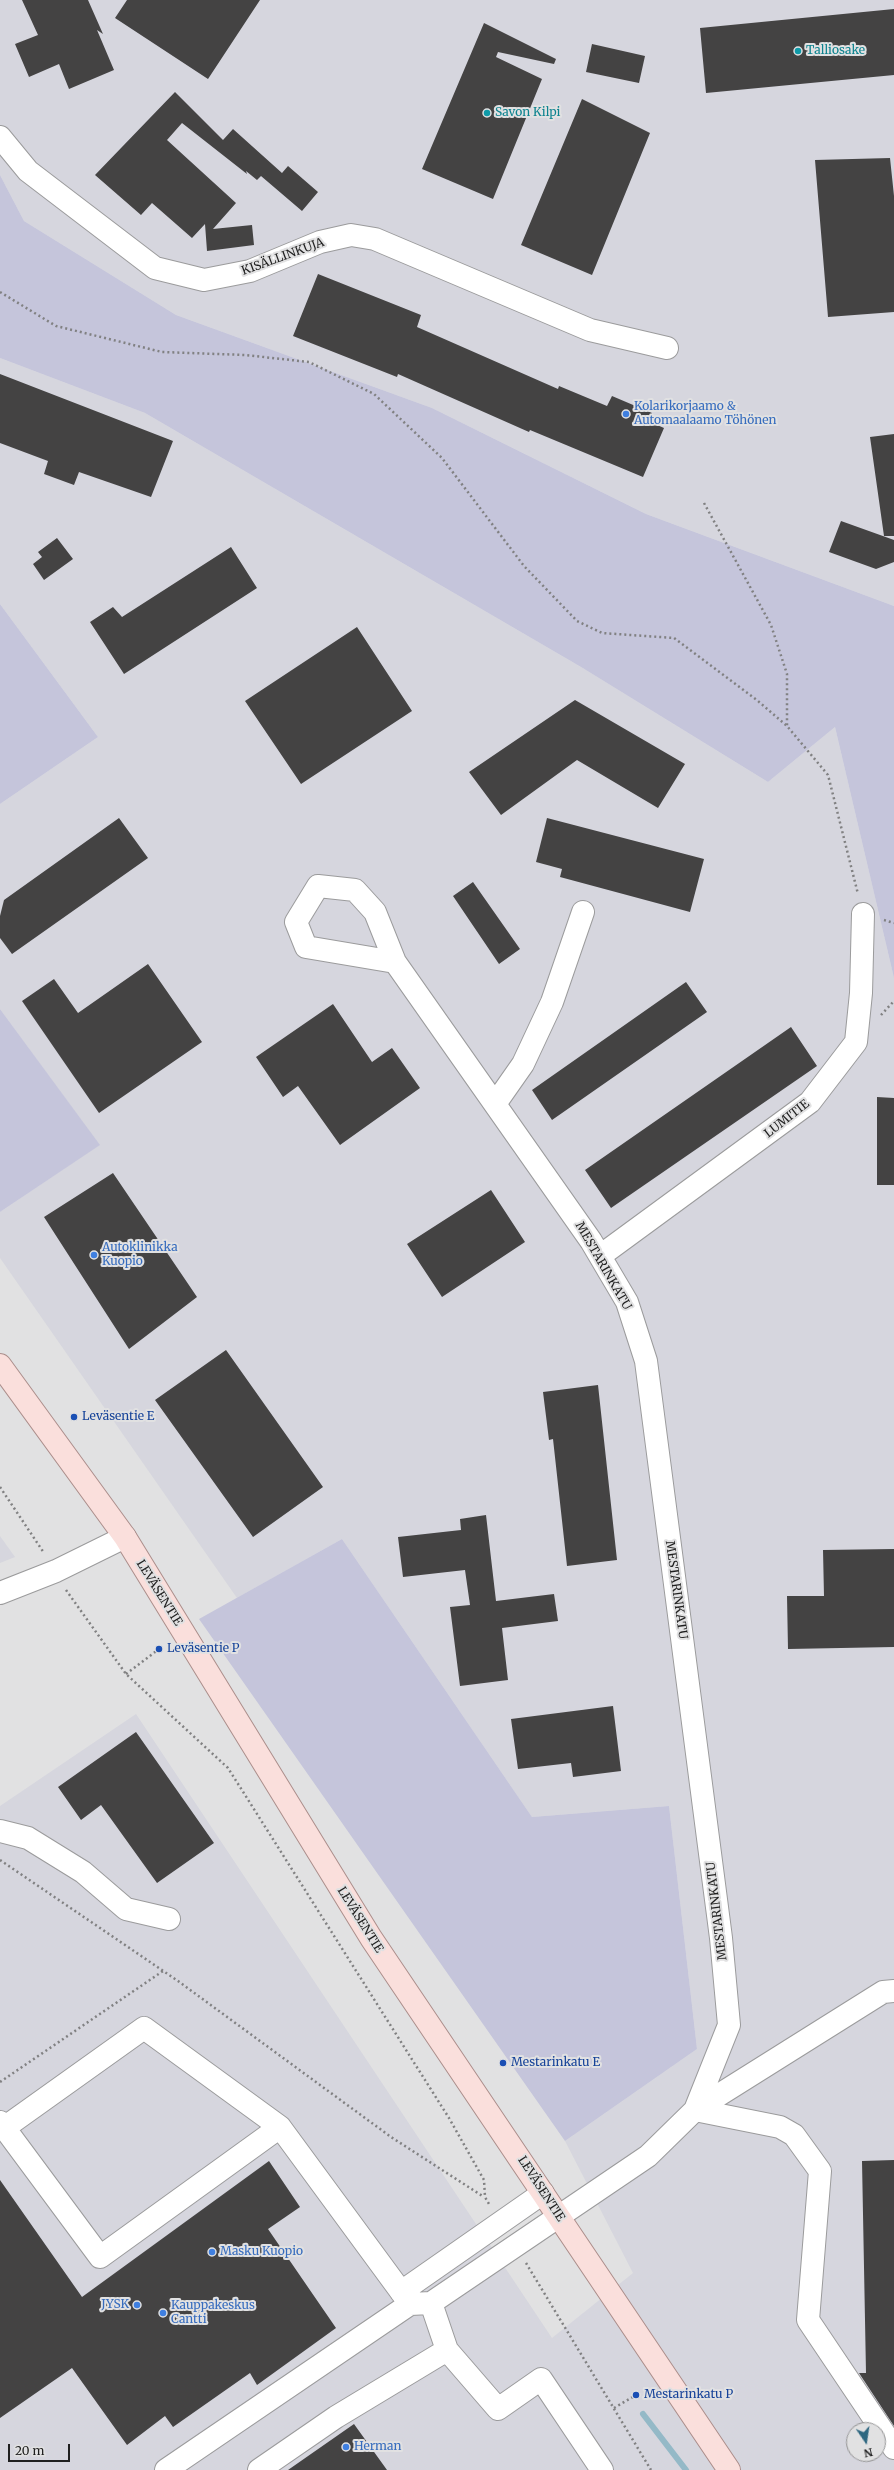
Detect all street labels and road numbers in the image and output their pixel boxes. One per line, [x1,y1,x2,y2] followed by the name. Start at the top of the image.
[240,235,326,279] street label: KISÄLLINKUJA
[762,1097,812,1141] street label: LUMITIE
[572,1219,634,1313] street label: MESTARINKATU
[662,1540,690,1640] street label: MESTARINKATU
[133,1557,185,1629] street label: LEVÄSENTIE
[704,1861,730,1961] street label: MESTARINKATU
[334,1884,386,1956] street label: LEVÄSENTIE
[515,2154,567,2224] street label: LEVÄSENTIE

